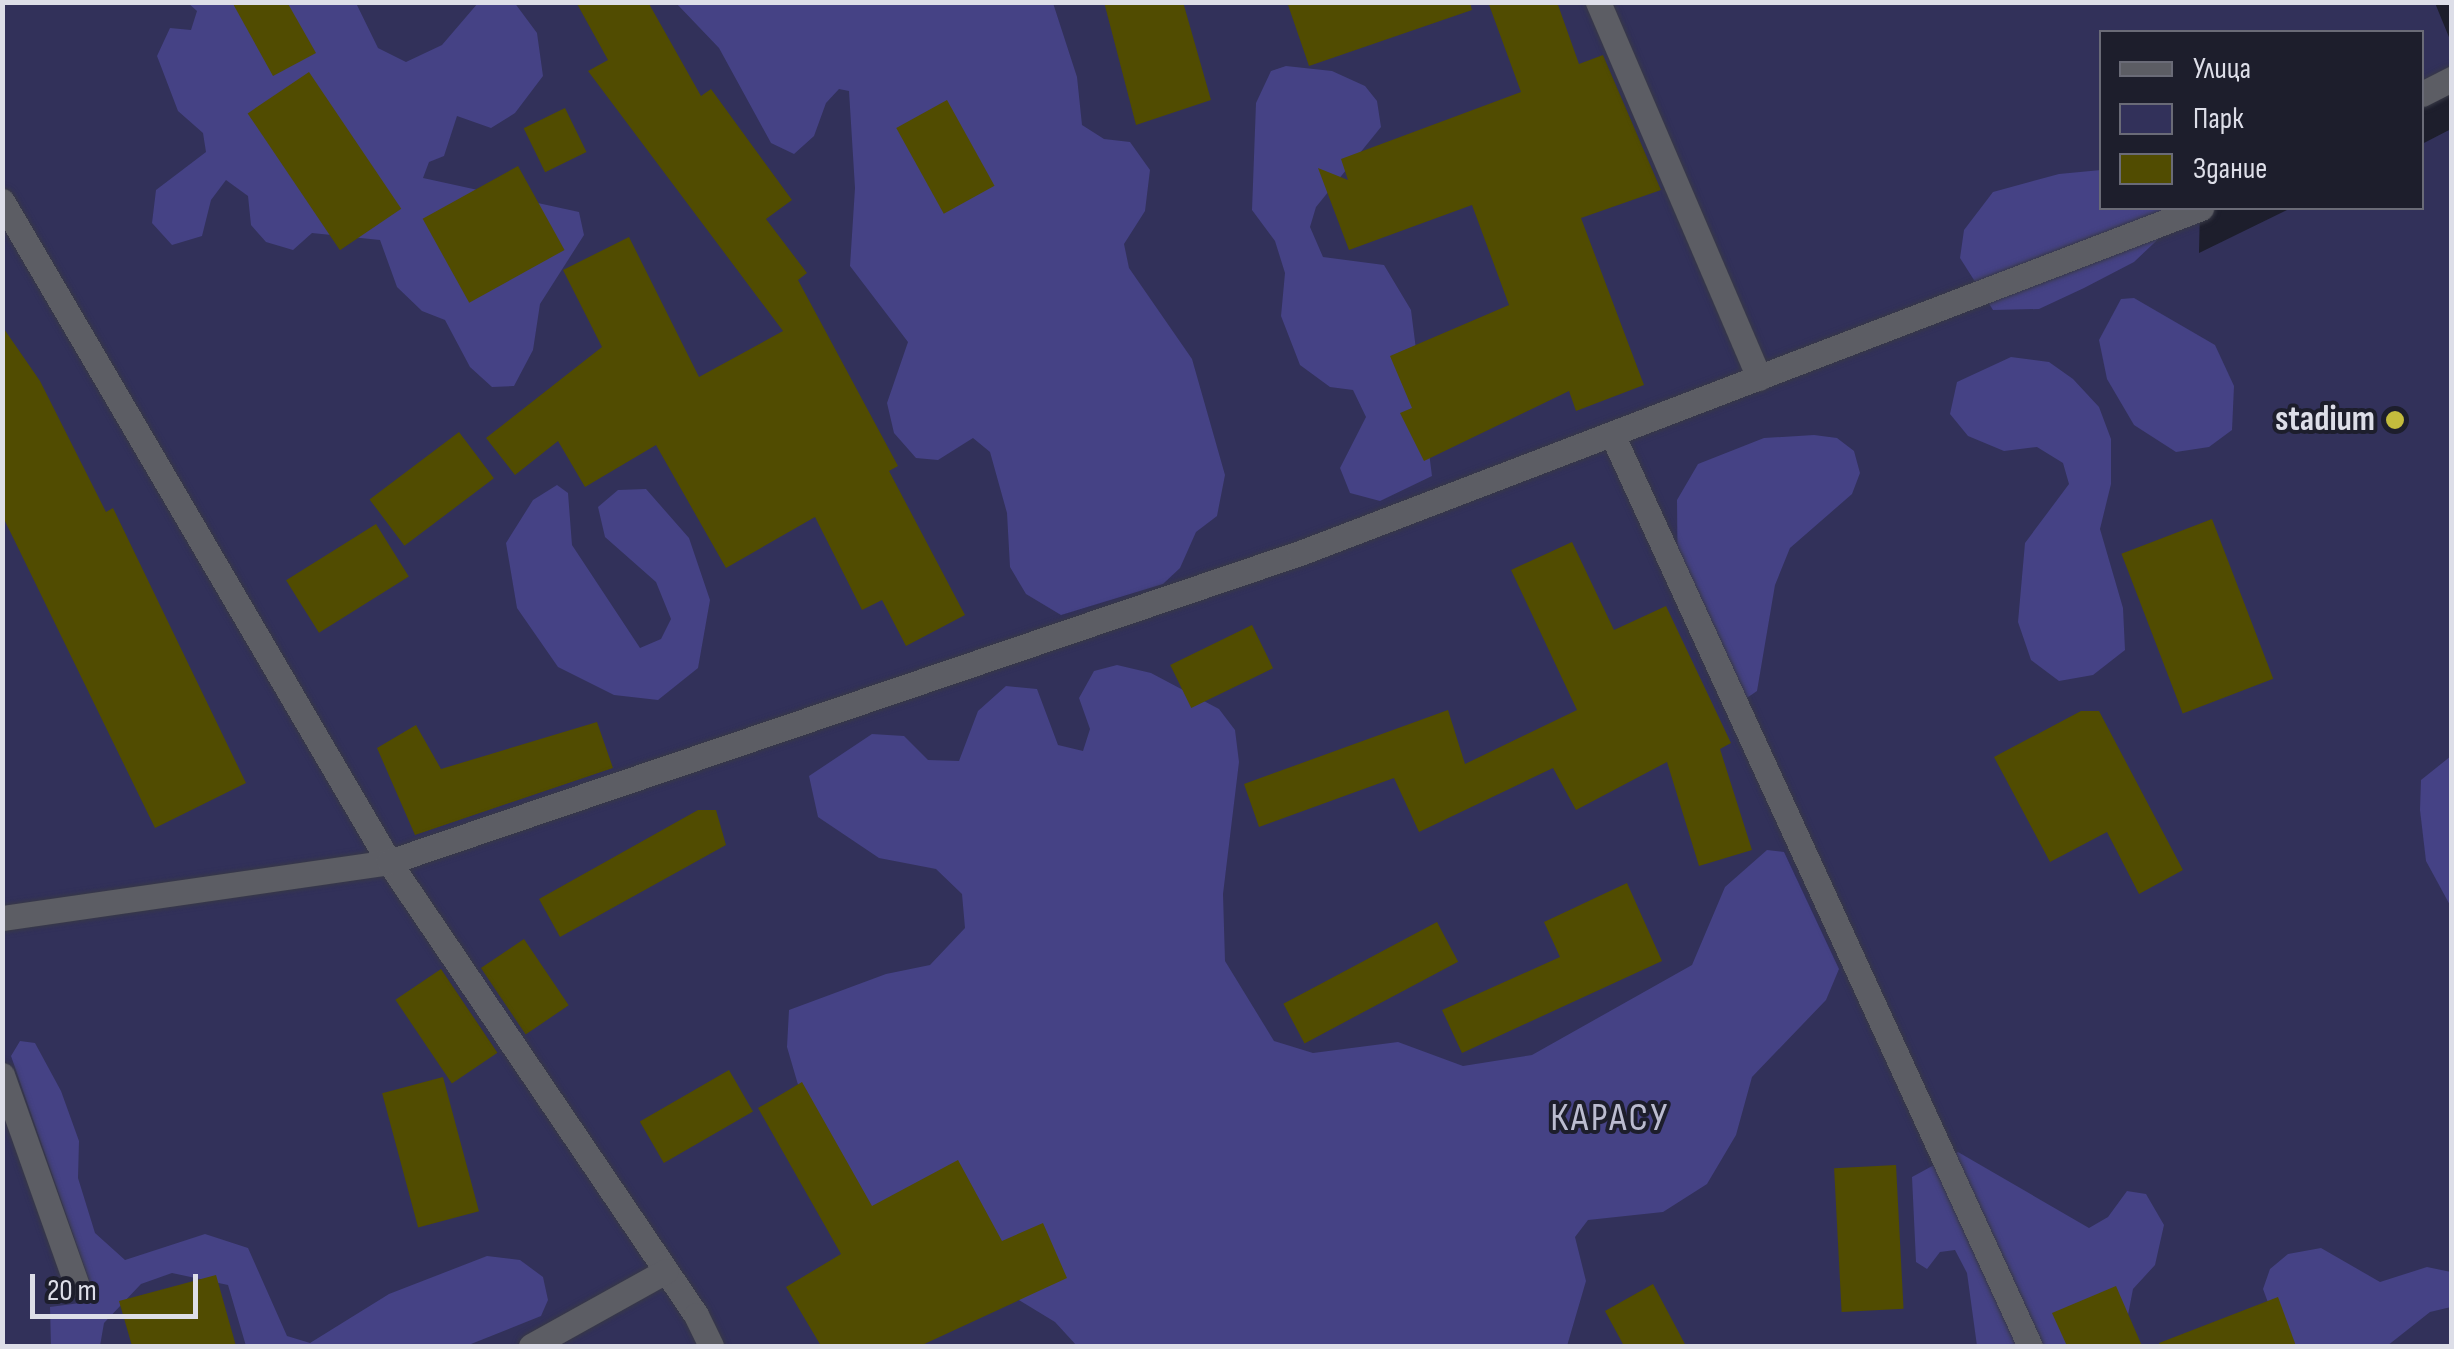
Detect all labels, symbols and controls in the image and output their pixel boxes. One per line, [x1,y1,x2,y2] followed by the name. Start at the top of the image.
[2099,30,2424,210] legend
[2193,51,2251,87] text: Улица
[2193,101,2244,137] text: Парк
[2193,151,2267,187] text: Здание
[2275,399,2375,441] place label: stadium
[2384,409,2406,431] marker: stadium
[1550,1094,1670,1142] district label: КАРАСУ
[35,1254,202,1316] scale bar
[47,1273,97,1309] text: 20 m

